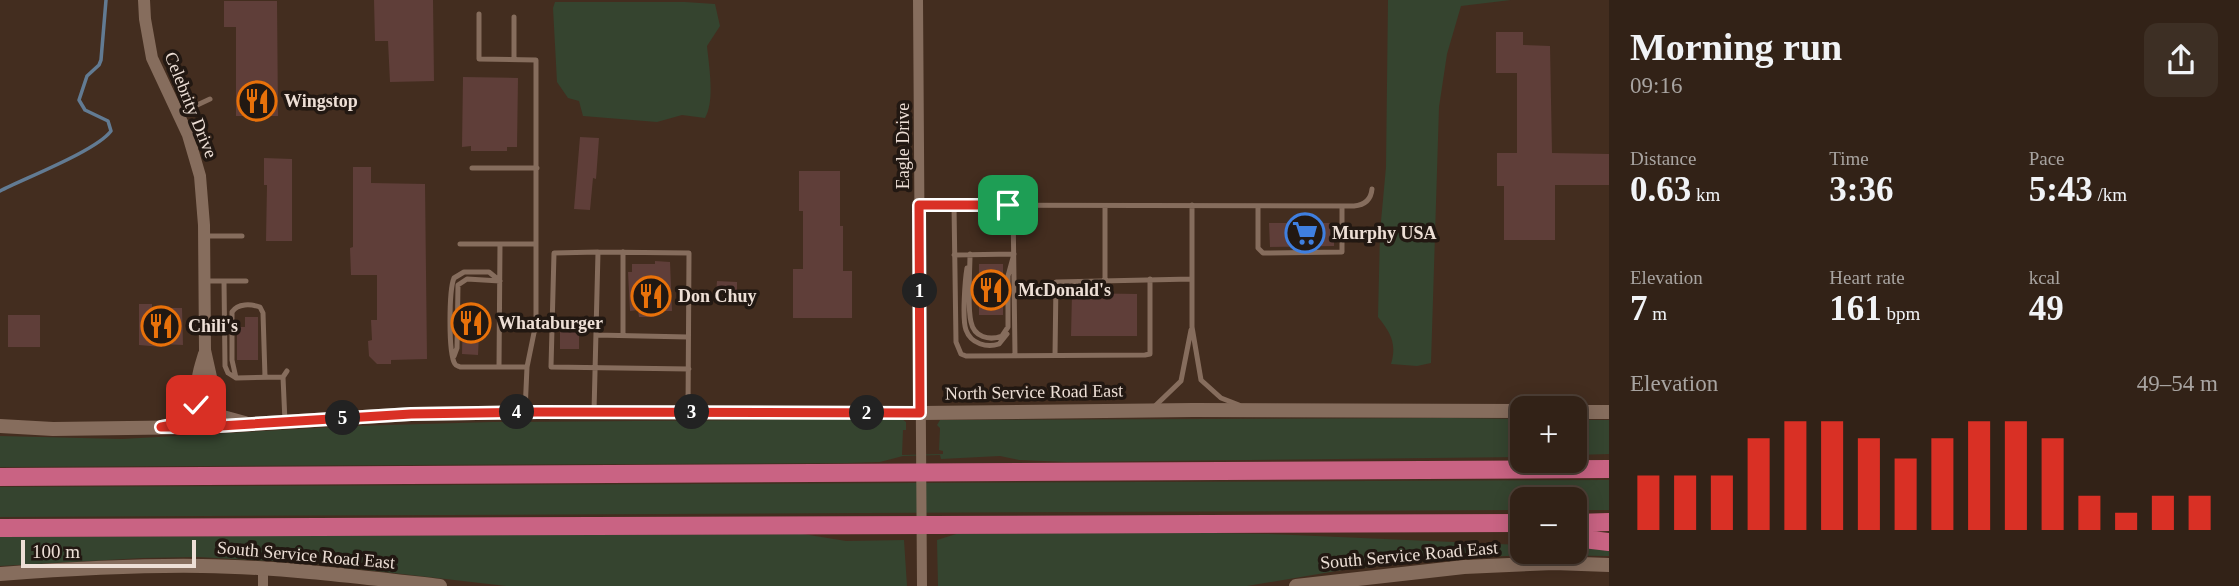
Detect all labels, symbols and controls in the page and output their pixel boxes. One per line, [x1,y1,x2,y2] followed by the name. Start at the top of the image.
[2144,23,2218,97] button: share
[1630,26,1842,68] text: Morning run
[161,49,221,161] street label: Celebrity Drive
[1630,73,1682,98] text: 09:16
[236,80,278,122] restaurant icon: Wingstop
[284,91,358,111] place label: Wingstop
[893,103,913,189] street label: Eagle Drive
[1630,148,1696,169] text: Distance
[1829,148,1869,169] text: Time
[2029,148,2065,169] text: Pace
[1630,170,1691,209] text: 0.63
[1829,170,1893,209] text: 3:36
[2029,170,2093,209] text: 5:43
[978,175,1038,235] pin
[1691,184,1720,205] text: km
[2093,184,2127,205] text: /km
[989,186,1027,224] icon: arrive
[1284,212,1326,254] supermarket icon: Murphy USA
[1332,223,1437,243] place label: Murphy USA
[1630,267,1703,288] text: Elevation
[1829,267,1905,288] text: Heart rate
[2029,267,2060,288] text: kcal
[970,269,1012,311] restaurant icon: McDonald's
[902,274,937,308] pin: 1
[630,275,672,317] restaurant icon: Don Chuy
[915,280,924,301] text: 1
[1018,280,1111,300] place label: McDonald's
[678,286,757,306] place label: Don Chuy
[1630,289,1648,328] text: 7
[1829,289,1882,328] text: 161
[2029,289,2064,328] text: 49
[450,302,492,344] restaurant icon: Whataburger
[1648,303,1667,324] text: m
[1882,303,1920,324] text: bpm
[140,305,182,347] restaurant icon: Chili's
[498,313,603,333] place label: Whataburger
[188,316,238,336] place label: Chili's
[1630,371,1718,396] text: Elevation
[2137,371,2218,396] text: 49–54 m
[166,375,226,435] pin
[945,380,1123,404] street label: North Service Road East
[177,386,215,424] icon: check
[500,394,534,430] pin: 4
[674,394,710,430] pin: 3
[850,396,884,430] pin: 2
[1510,396,1587,564] map controls
[1510,396,1587,473] button: +
[326,400,360,436] pin: 5
[512,401,521,422] text: 4
[687,401,696,422] text: 3
[862,402,871,423] text: 2
[338,407,347,428] text: 5
[1510,487,1587,564] button: −
[21,537,196,569] scale bar
[216,537,396,573] street label: South Service Road East
[1319,537,1499,573] street label: South Service Road East
[32,541,80,562] text: 100 m

